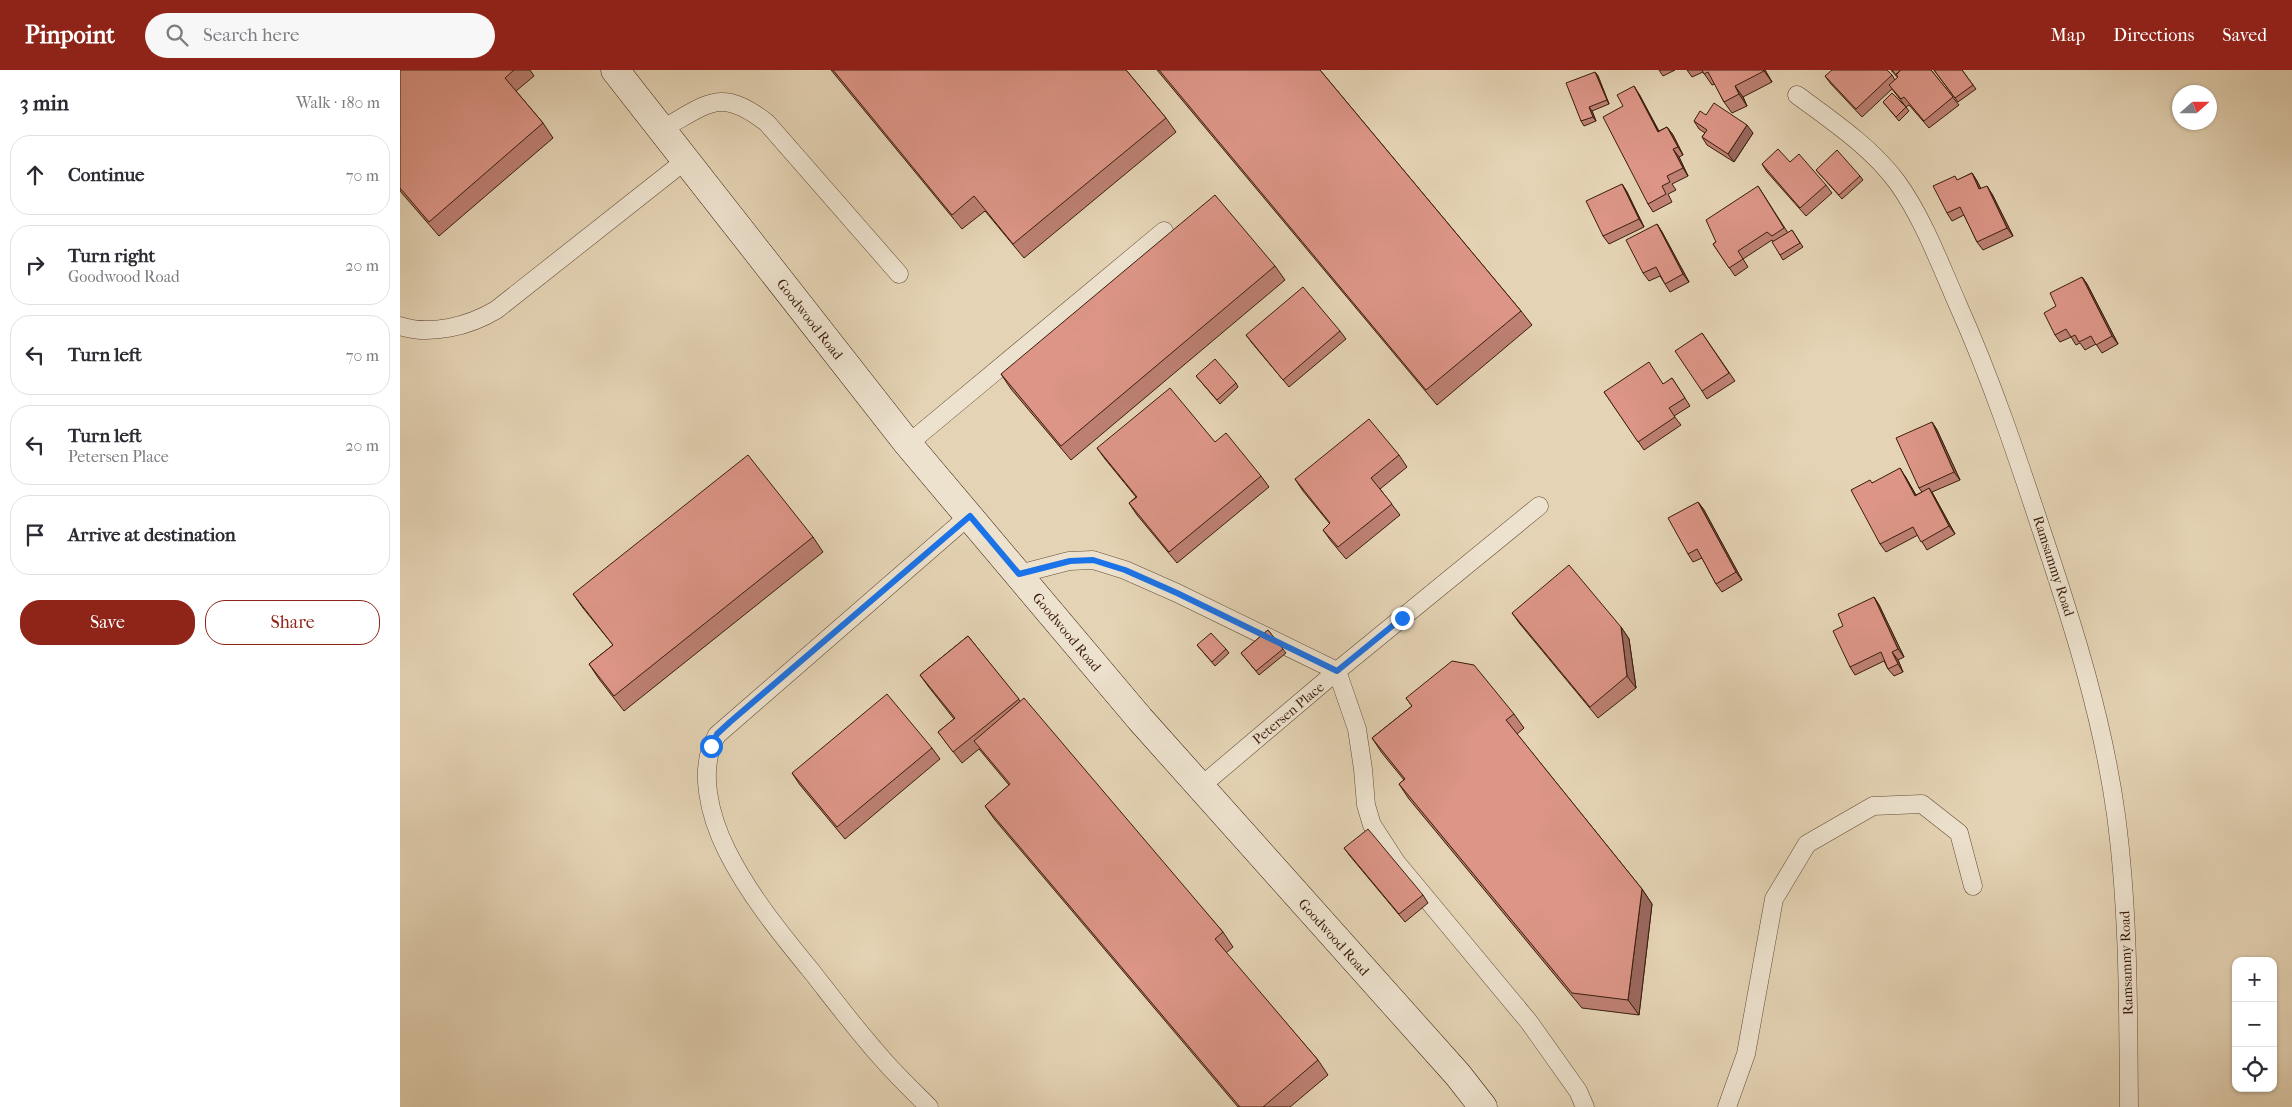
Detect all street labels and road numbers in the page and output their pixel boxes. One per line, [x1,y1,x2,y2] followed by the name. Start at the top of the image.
[773,276,847,363] street label: Goodwood Road
[2029,514,2078,619] street label: Ramsammy Road
[1029,589,1105,676] street label: Goodwood Road
[1249,679,1328,748] street label: Petersen Place
[1295,895,1373,980] street label: Goodwood Road
[2116,910,2137,1016] street label: Ramsammy Road

